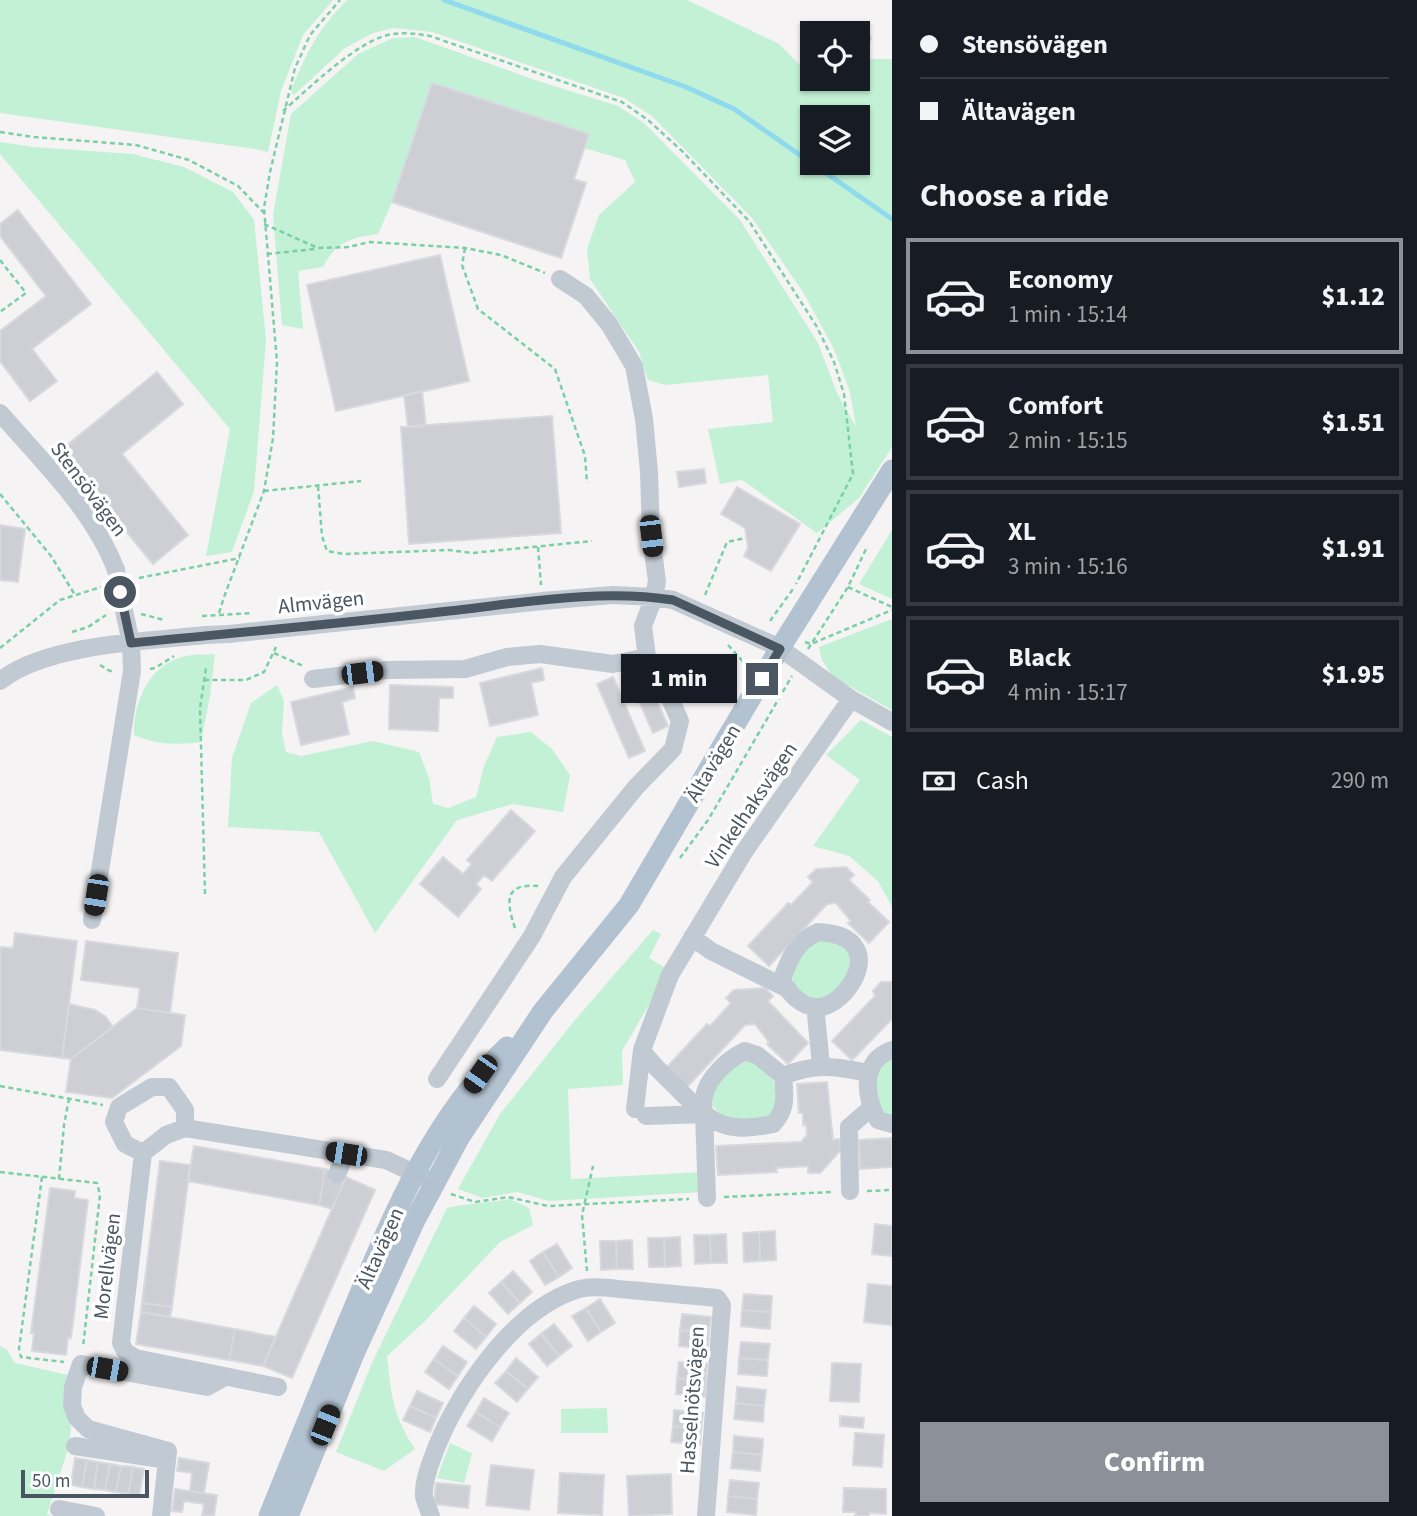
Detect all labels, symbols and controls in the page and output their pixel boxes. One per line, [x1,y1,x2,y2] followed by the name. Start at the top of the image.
[800,21,870,175] map controls
[800,21,870,91] button: locate
[962,26,1108,63] text: Stensövägen
[962,93,1076,130] text: Ältavägen
[800,105,870,175] button: layers
[920,173,1109,219] text: Choose a ride
[1008,261,1113,298] text: Economy
[924,265,987,328] icon: car
[1321,278,1385,315] text: $1.12
[1008,298,1128,331] text: 1 min · 15:14
[1008,387,1103,424] text: Comfort
[924,391,987,454] icon: car
[1321,404,1385,441] text: $1.51
[1008,424,1128,457] text: 2 min · 15:15
[43,435,135,543] street label: Stensövägen
[1008,513,1036,550] text: XL
[639,514,664,558] car
[924,517,987,580] icon: car
[1321,530,1385,567] text: $1.91
[1008,550,1128,583] text: 3 min · 15:16
[104,576,136,608] route start
[276,583,366,621] street label: Almvägen
[1008,639,1071,676] text: Black
[924,643,987,706] icon: car
[622,654,738,704] callout: 1 min
[1321,656,1385,693] text: $1.95
[340,660,385,686] car
[651,662,707,695] text: 1 min
[746,663,778,695] route end
[1008,676,1128,709] text: 4 min · 15:17
[678,718,748,808] street label: Ältavägen
[698,736,804,874] street label: Vinkelhaksvägen
[920,762,958,800] icon: cash
[976,762,1029,799] text: Cash
[1331,764,1389,797] text: 290 m
[83,873,110,917] car
[460,1051,501,1097] car
[324,1140,369,1168] car
[349,1203,411,1293] street label: Ältavägen
[86,1211,128,1321] street label: Morellvägen
[672,1325,712,1475] street label: Hasselnötsvägen
[85,1355,130,1383] car
[308,1402,343,1448] car
[920,1422,1389,1502] button: Confirm
[21,1467,149,1499] scale bar
[32,1468,70,1495] text: 50 m

